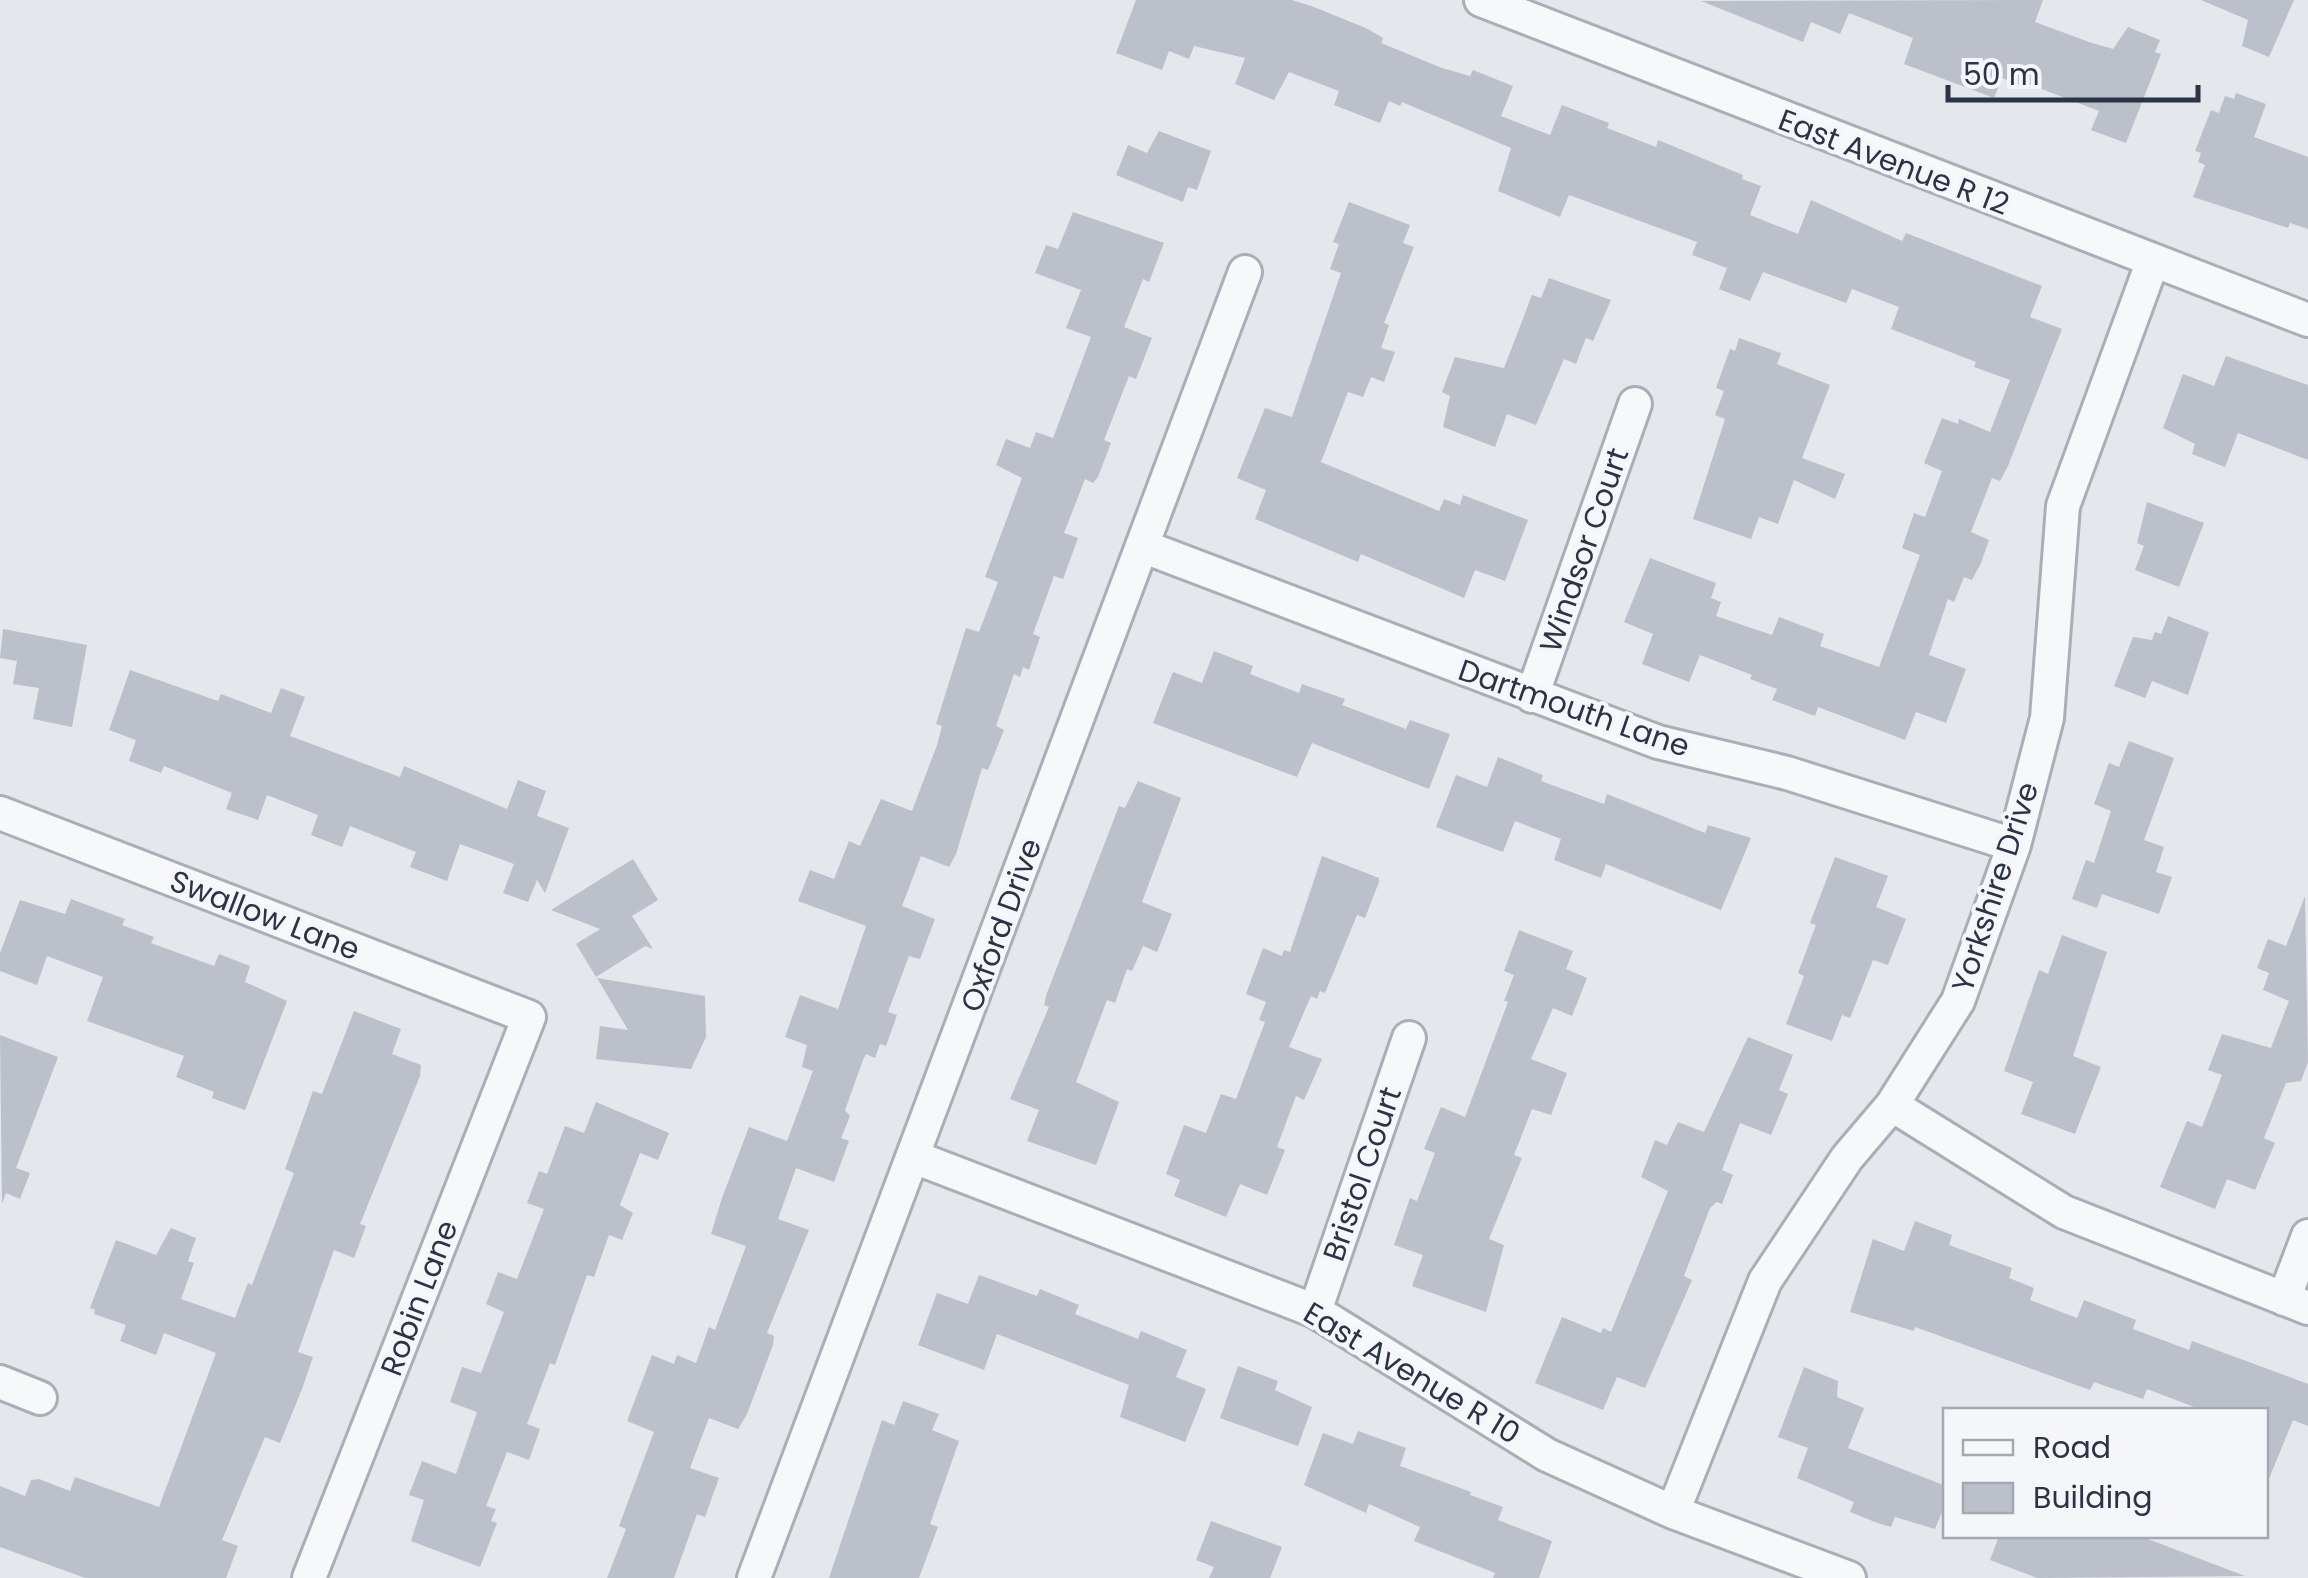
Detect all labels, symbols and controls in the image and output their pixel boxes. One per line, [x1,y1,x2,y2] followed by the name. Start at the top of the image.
[1948,40,2198,102] scale bar
[1963,53,2040,96] text: 50 m
[1772,98,2016,226] street label: East Avenue R 12
[1529,442,1639,658] street label: Windsor Court
[1453,648,1695,768] street label: Dartmouth Lane
[1941,776,2049,998] street label: Yorkshire Drive
[950,832,1052,1018] street label: Oxford Drive
[164,859,366,971] street label: Swallow Lane
[1312,1081,1412,1267] street label: Bristol Court
[370,1214,468,1382] street label: Robin Lane
[1296,1291,1528,1455] street label: East Avenue R 10
[1943,1408,2268,1538] legend
[2033,1426,2111,1469] text: Road
[2033,1476,2153,1519] text: Building

